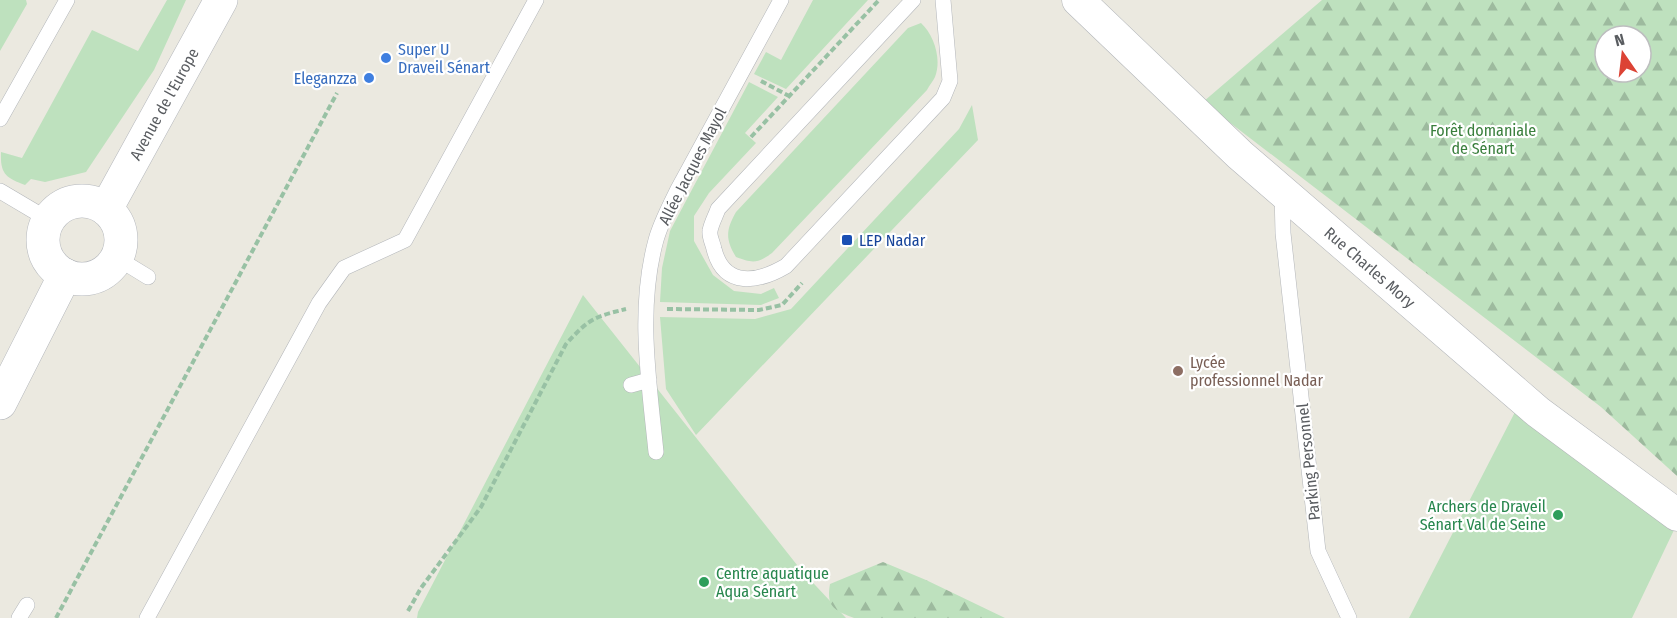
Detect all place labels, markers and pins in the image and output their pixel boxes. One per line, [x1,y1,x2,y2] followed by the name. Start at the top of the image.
[398,40,491,77] place label: Super U Draveil Sénart
[379,51,393,65] marker: Super U Draveil Sénart
[294,69,357,88] place label: Eleganzza
[362,71,376,85] marker: Eleganzza
[859,231,926,250] place label: LEP Nadar
[840,233,854,247] marker: LEP Nadar
[1190,353,1323,390] place label: Lycée professionnel Nadar
[1171,364,1185,378] marker: Lycée professionnel Nadar
[1420,497,1546,534] place label: Archers de Draveil Sénart Val de Seine
[1551,508,1565,522] marker: Archers de Draveil Sénart Val de Seine
[716,564,829,601] place label: Centre aquatique Aqua Sénart
[697,575,711,589] marker: Centre aquatique Aqua Sénart

